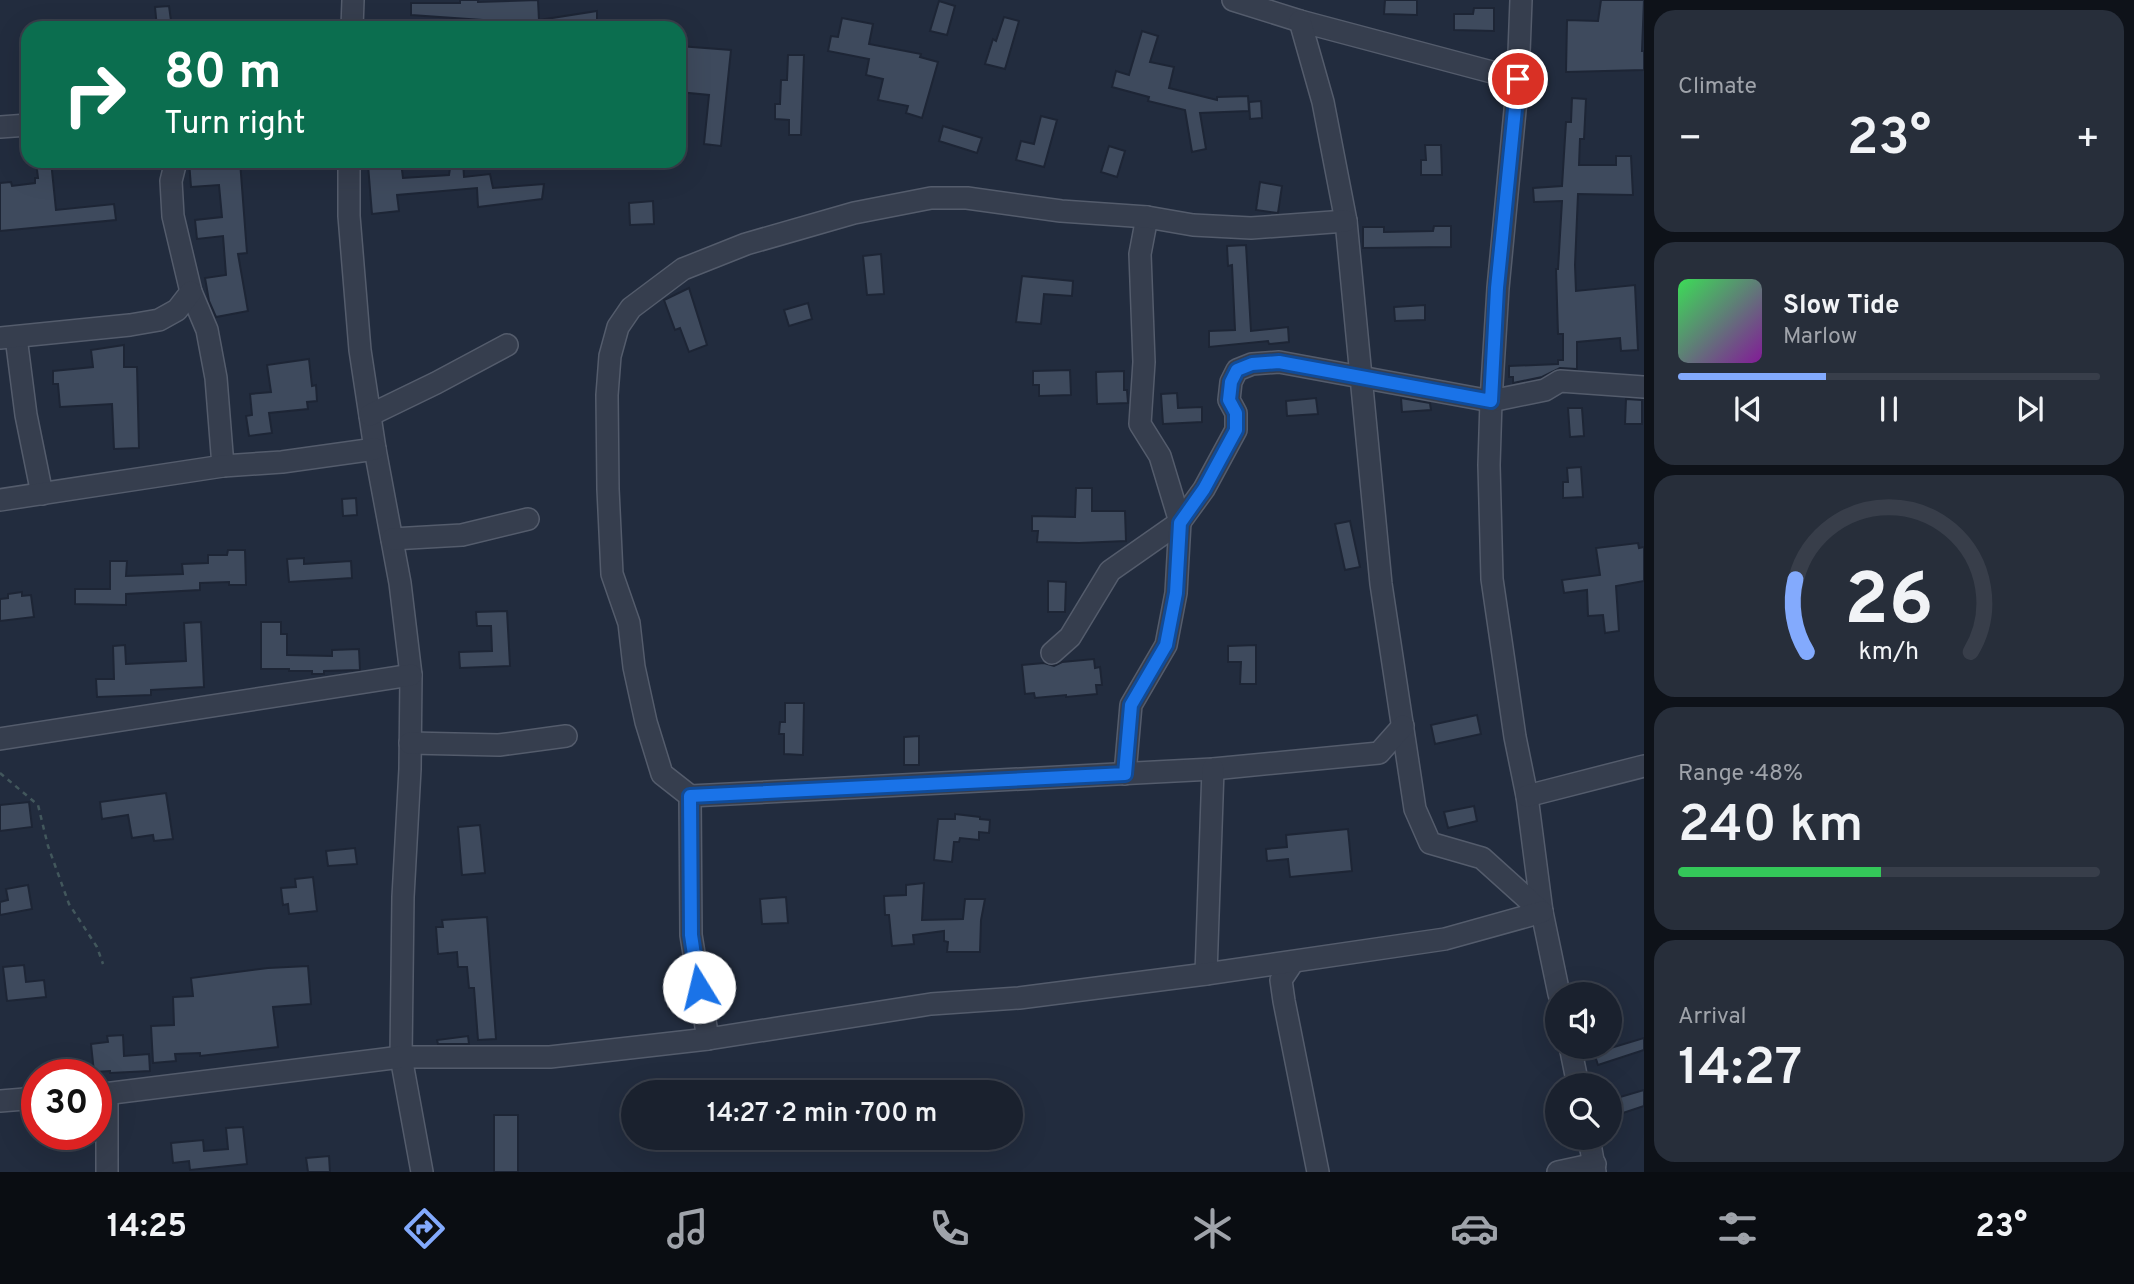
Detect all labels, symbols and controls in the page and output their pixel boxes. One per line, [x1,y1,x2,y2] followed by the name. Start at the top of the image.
[164,44,281,106] text: 80 m
[49,49,140,140] icon: right
[1488,49,1548,109] pin
[1499,60,1537,98] icon: arrive
[1678,73,1757,102] text: Climate
[164,105,306,145] text: Turn right
[1847,107,1931,173] text: 23°
[1678,116,1703,165] text: −
[2075,116,2100,165] text: +
[1783,290,1900,323] text: Slow Tide
[1783,323,1857,352] text: Marlow
[1729,390,1767,428] icon: previous
[1870,390,1908,428] icon: pause
[2011,390,2049,428] icon: next
[1844,558,1934,650] text: 26
[1859,637,1919,669] text: km/h
[1678,760,1803,789] text: Range · 48%
[1678,794,1863,860] text: 240 km
[662,950,736,1024] position arrow
[1545,982,1622,1150] map controls
[1545,982,1622,1059] button: sound
[1678,1003,1747,1032] text: Arrival
[1678,1037,1802,1103] text: 14:27
[21,1059,112,1150] speed limit sign: 30
[1545,1073,1622,1150] button: search
[707,1098,937,1131] text: 14:27 · 2 min · 700 m
[400,1204,449,1253] icon: directions
[663,1204,712,1253] icon: music
[925,1204,974,1253] icon: phone
[1188,1204,1237,1253] icon: climate
[1450,1204,1499,1253] icon: car
[1713,1204,1762,1253] icon: filters
[107,1208,187,1248] text: 14:25
[1975,1208,2027,1248] text: 23°

